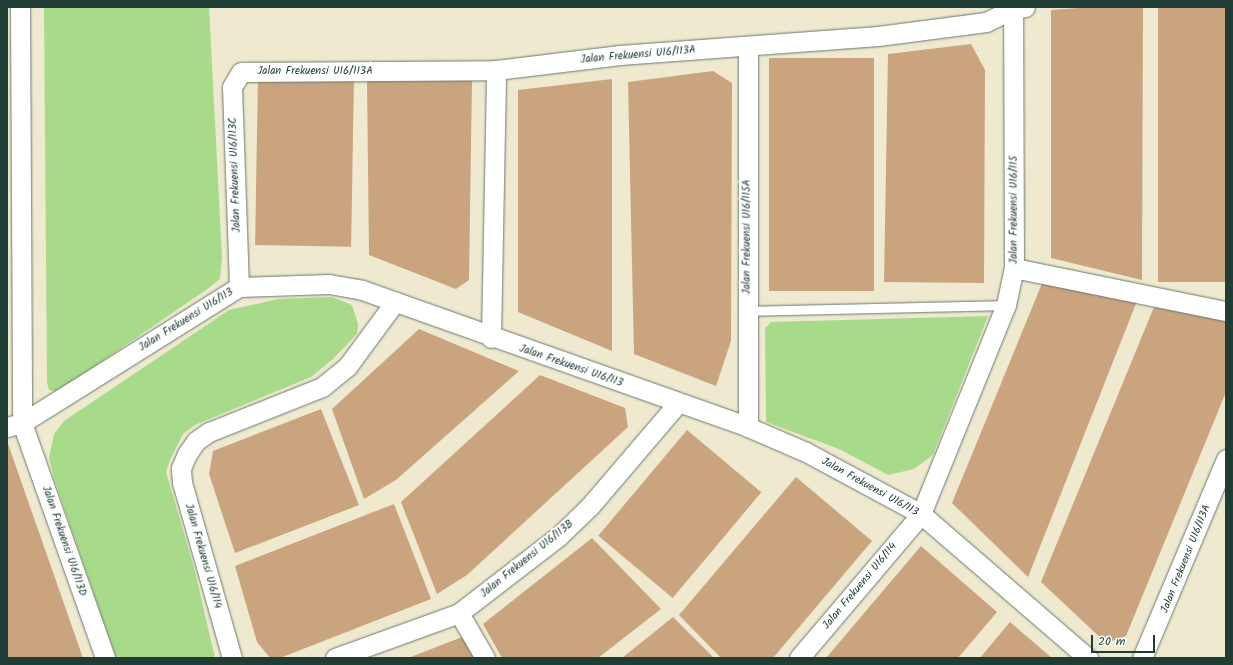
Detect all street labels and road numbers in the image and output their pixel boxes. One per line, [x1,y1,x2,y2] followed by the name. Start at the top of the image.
[580,43,696,67] street label: Jalan Frekuensi U16/113A
[257,64,373,78] street label: Jalan Frekuensi U16/113A
[226,117,244,233] street label: Jalan Frekuensi U16/113C
[1007,156,1021,264] street label: Jalan Frekuensi U16/115
[740,179,754,295] street label: Jalan Frekuensi U16/115A
[136,286,236,354] street label: Jalan Frekuensi U16/113
[517,342,625,390] street label: Jalan Frekuensi U16/113
[819,455,921,519] street label: Jalan Frekuensi U16/113
[39,484,89,598] street label: Jalan Frekuensi U16/113D
[182,502,224,610] street label: Jalan Frekuensi U16/114
[1158,503,1214,615] street label: Jalan Frekuensi U16/113A
[478,517,576,601] street label: Jalan Frekuensi U16/113B
[820,540,900,632] street label: Jalan Frekuensi U16/114

